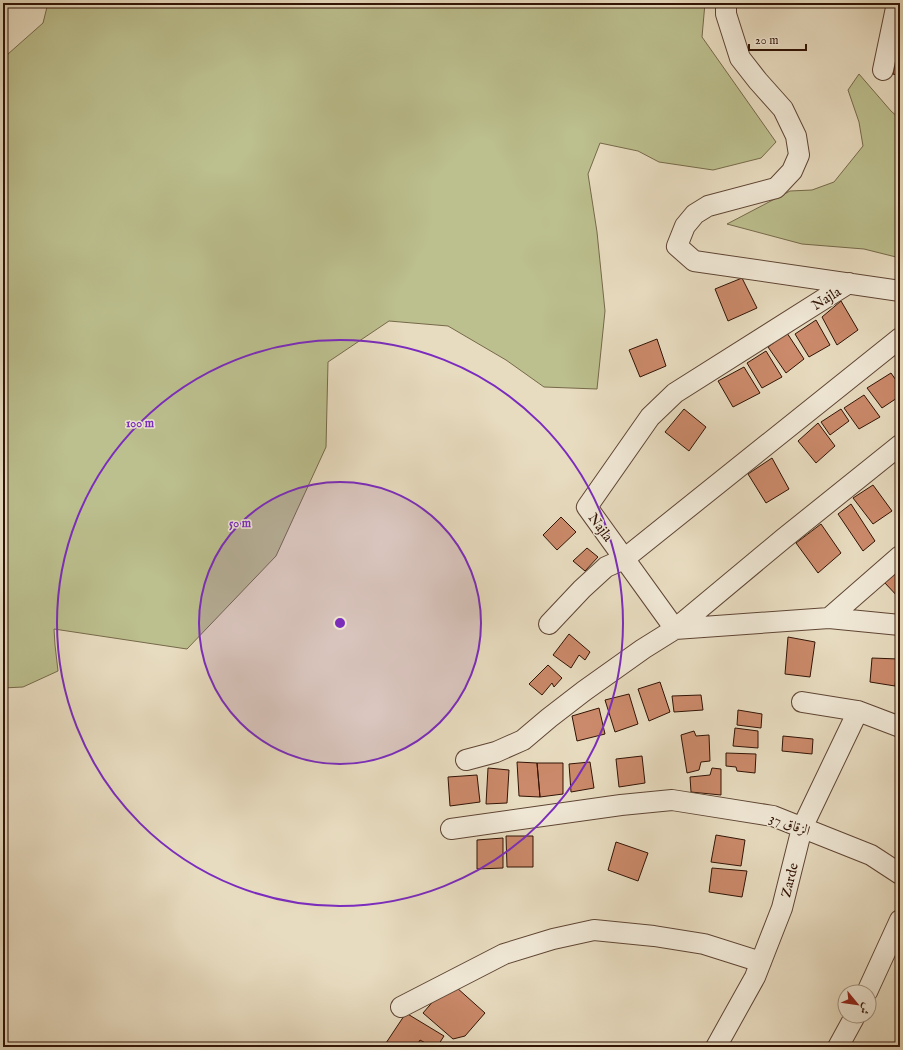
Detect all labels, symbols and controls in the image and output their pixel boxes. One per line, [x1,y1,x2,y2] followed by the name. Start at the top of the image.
[749,26,806,52] scale bar
[755,33,778,48] text: 20 m
[809,283,845,315] street label: Najla
[126,416,155,431] text: 100 m
[584,510,617,546] street label: Najla
[229,516,252,531] text: 50 m
[333,616,347,630] centre of rings
[767,809,812,841] street label: الزقاق 37
[777,861,803,899] street label: Zarde
[837,984,877,1024] north arrow
[856,1000,874,1017] text: ش

